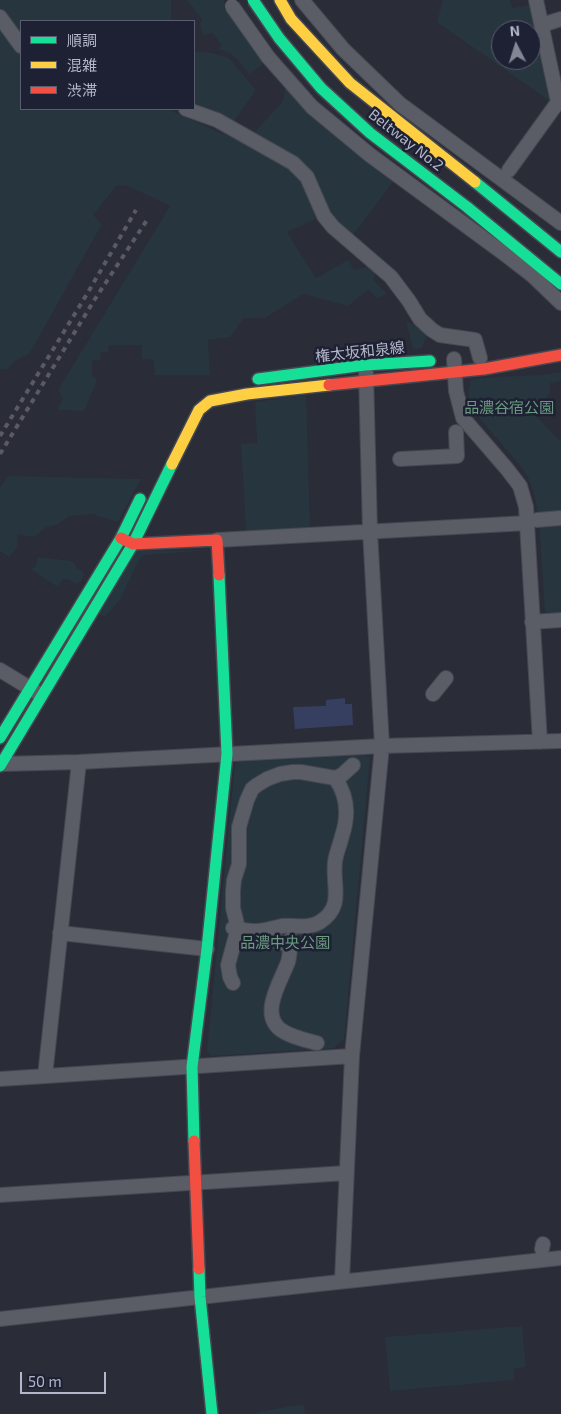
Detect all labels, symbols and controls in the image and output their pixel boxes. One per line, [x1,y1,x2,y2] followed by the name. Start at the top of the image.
[20,20,195,110] legend
[491,20,541,70] north arrow
[509,22,521,39] text: N
[67,31,97,49] text: 順調
[67,56,97,74] text: 混雑
[67,81,97,99] text: 渋滞
[365,105,447,175] street label: Beltway No.2
[314,338,406,366] street label: 権太坂和泉線
[464,399,554,417] park label: 品濃谷宿公園
[240,934,330,952] park label: 品濃中央公園
[22,1362,109,1394] scale bar
[28,1372,62,1390] text: 50 m

